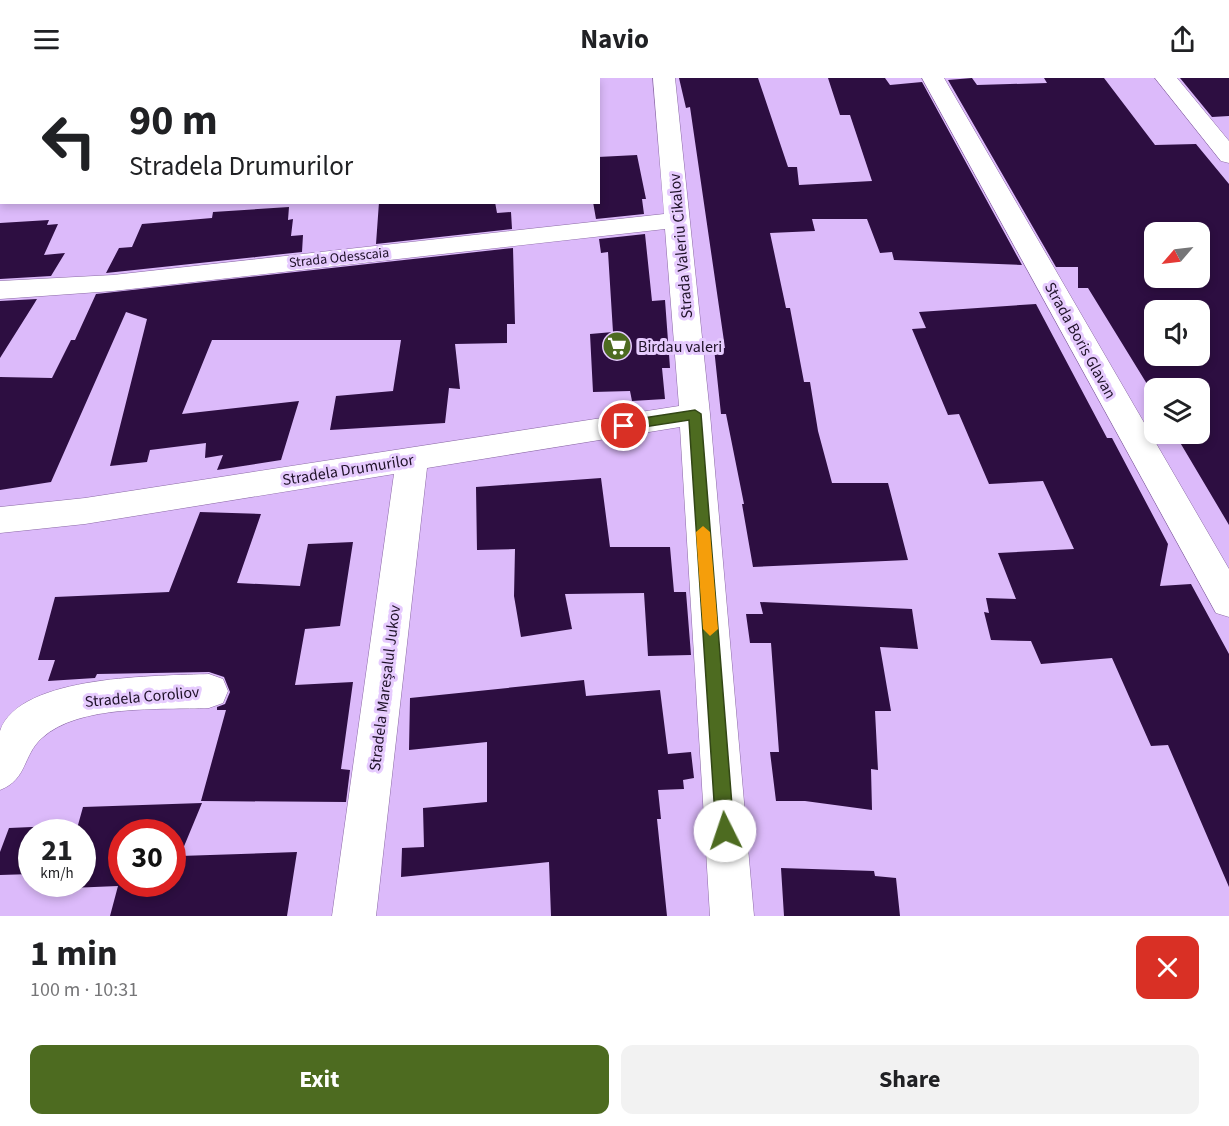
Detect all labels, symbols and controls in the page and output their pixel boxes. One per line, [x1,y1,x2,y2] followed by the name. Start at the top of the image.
[580,20,649,59] text: Navio
[30,23,63,56] icon: menu
[1166,23,1199,56] icon: share
[129,91,218,151] text: 90 m
[30,102,108,180] icon: left
[129,147,353,186] text: Stradela Drumurilor
[664,172,698,319] street label: Strada Valeriu Cikalov
[1144,222,1210,288] north arrow
[1144,222,1210,444] map controls
[288,243,390,273] street label: Strada Odesscaia
[1039,278,1121,403] street label: Strada Boris Glavan
[1144,300,1210,366] button: sound
[601,330,633,362] supermarket icon: Birdau valeri
[638,336,722,358] place label: Birdau valeri
[1144,378,1210,444] button: layers
[598,400,649,451] pin
[607,409,640,442] icon: arrive
[281,449,416,491] street label: Stradela Drumurilor
[364,603,406,772] street label: Stradela Mareșalul Jukov
[84,681,201,713] street label: Stradela Coroliov
[693,799,757,863] position arrow
[108,819,186,897] speed limit sign: 30
[41,829,73,872] text: 21
[40,863,74,884] text: km/h
[30,928,118,979] text: 1 min
[1136,936,1199,999] button: close
[30,976,138,1004] text: 100 m · 10:31
[30,1045,609,1114] button: Exit
[621,1045,1199,1114] button: Share

